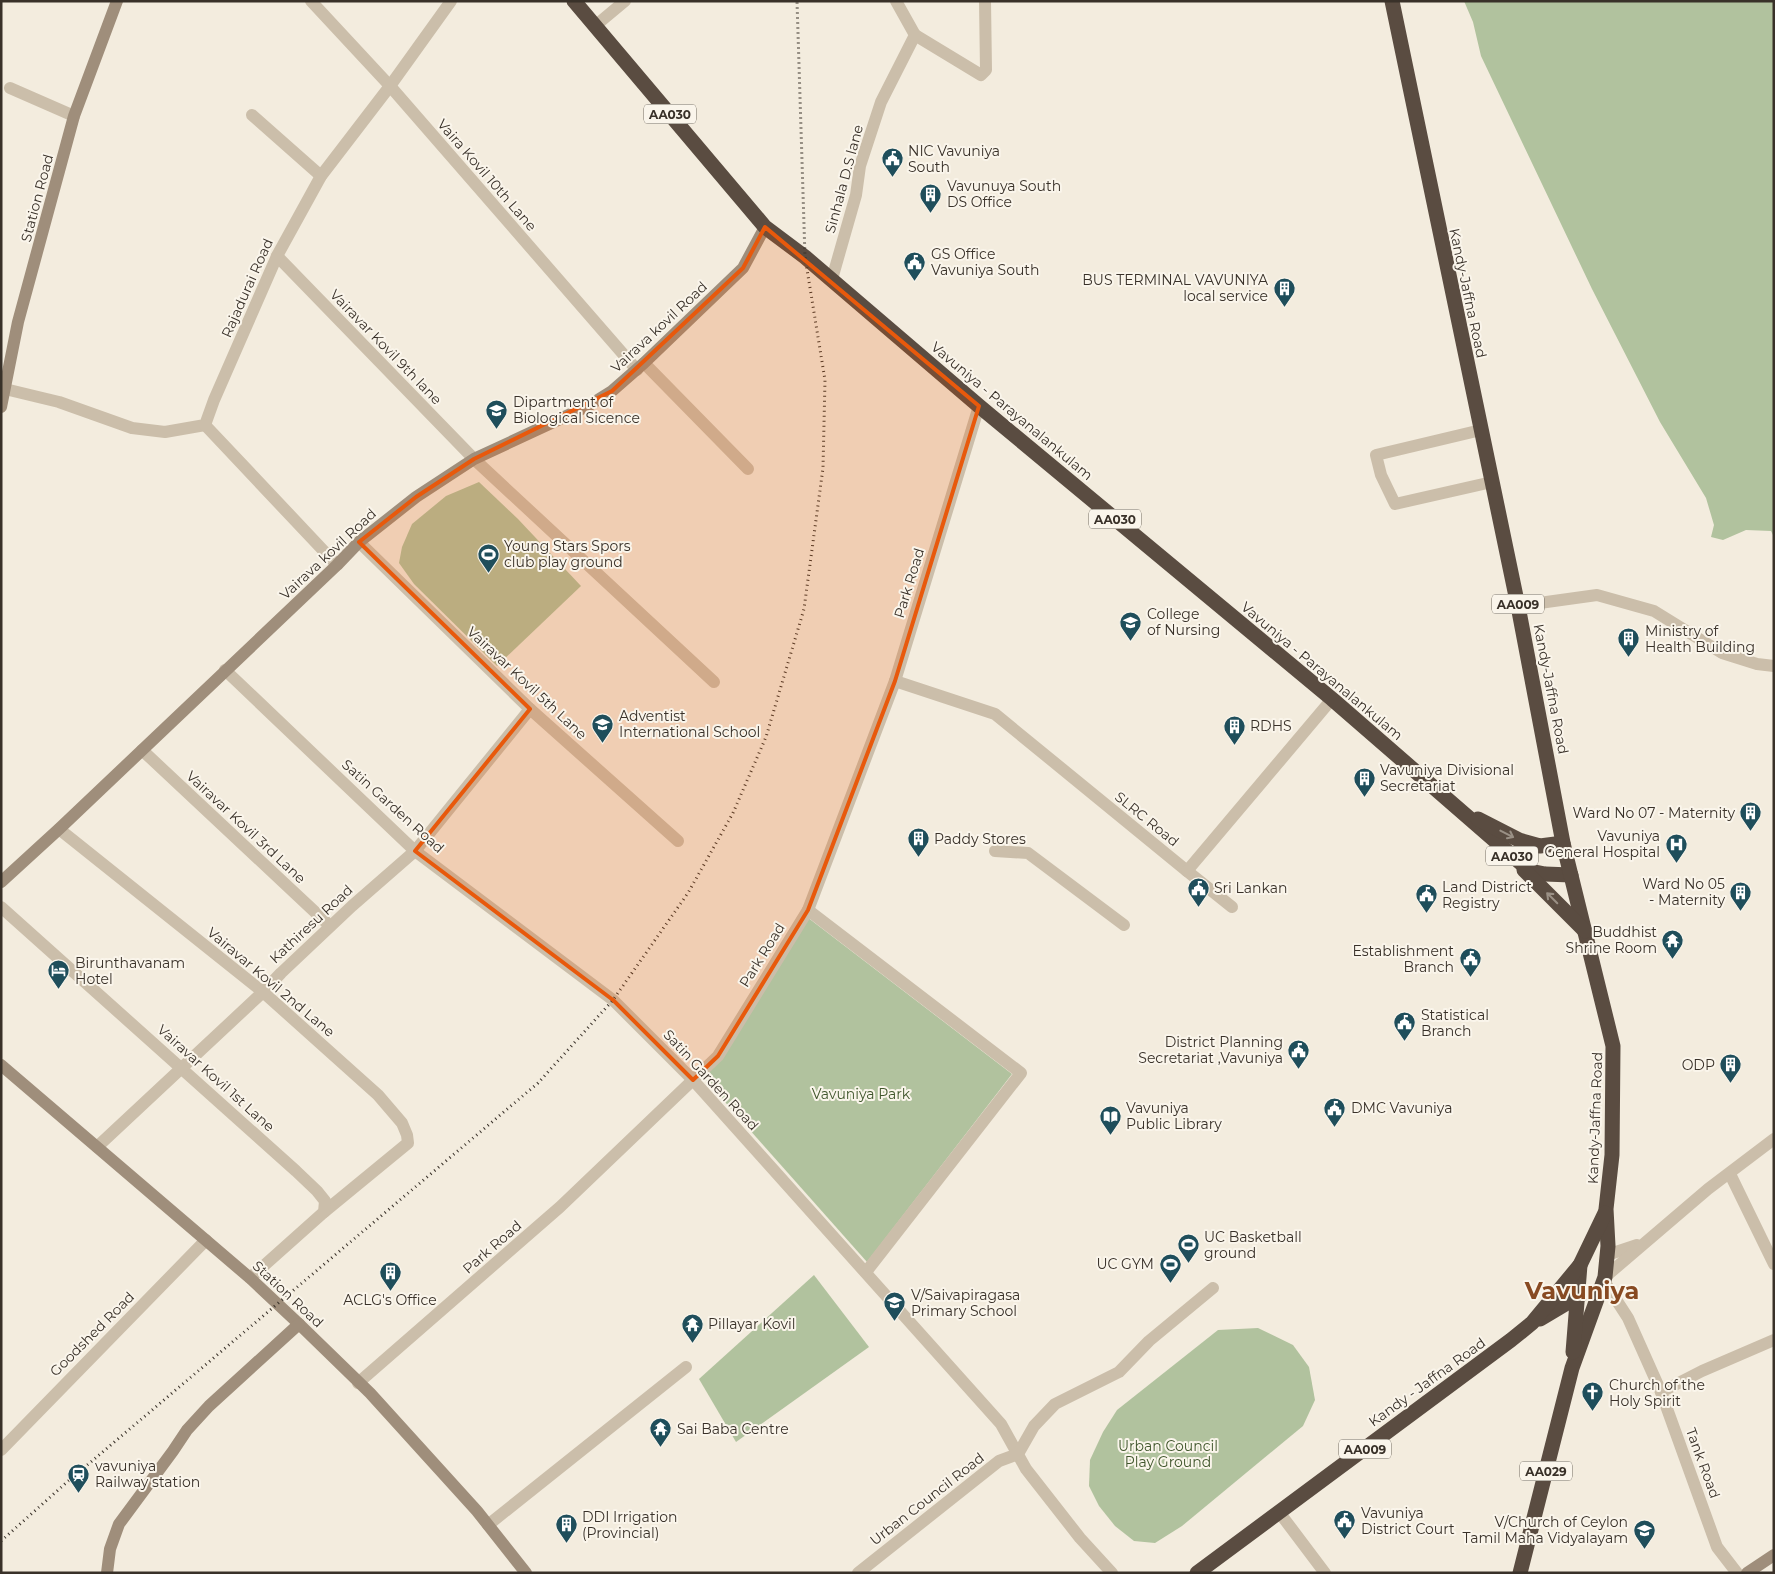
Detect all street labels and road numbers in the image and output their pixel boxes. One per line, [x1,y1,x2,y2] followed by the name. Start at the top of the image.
[644,105,696,124] road number: AA030
[433,115,541,235] street label: Vaira Kovil 10th Lane
[821,123,867,235] street label: Sinhala D.S lane
[17,152,57,244] street label: Station Road
[1445,226,1491,360] street label: Kandy-Jaffna Road
[217,236,277,340] street label: Rajadurai Road
[607,278,711,376] street label: Vairava kovil Road
[326,286,446,408] street label: Vairavar Kovil 9th lane
[927,338,1097,484] street label: Vavuniya - Parayanalankulam
[276,505,380,603] street label: Vairava kovil Road
[1089,509,1141,528] road number: AA030
[890,546,928,620] street label: Park Road
[1492,594,1544,614] road number: AA009
[1237,598,1407,744] street label: Vavuniya - Parayanalankulam
[1530,622,1572,756] street label: Kandy-Jaffna Road
[463,623,591,743] street label: Vairavar Kovil 5th Lane
[338,755,448,857] street label: Satin Garden Road
[182,767,310,887] street label: Vairavar Kovil 3rd Lane
[1111,788,1183,850] street label: SLRC Road
[1486,846,1538,866] road number: AA030
[266,881,356,967] street label: Kathiresu Road
[735,920,789,990] street label: Park Road
[204,923,338,1041] street label: Vairavar Kovil 2nd Lane
[154,1021,278,1135] street label: Vairavar Kovil 1st Lane
[660,1026,762,1134] street label: Satin Garden Road
[1584,1052,1606,1184] street label: Kandy-Jaffna Road
[459,1217,525,1277] street label: Park Road
[249,1257,327,1331] street label: Station Road
[46,1288,138,1380] street label: Goodshed Road
[1365,1334,1489,1430] street label: Kandy - Jaffna Road
[1682,1425,1724,1501] street label: Tank Road
[1339,1440,1391,1458] road number: AA009
[866,1449,988,1549] street label: Urban Council Road
[1520,1462,1572,1480] road number: AA029

